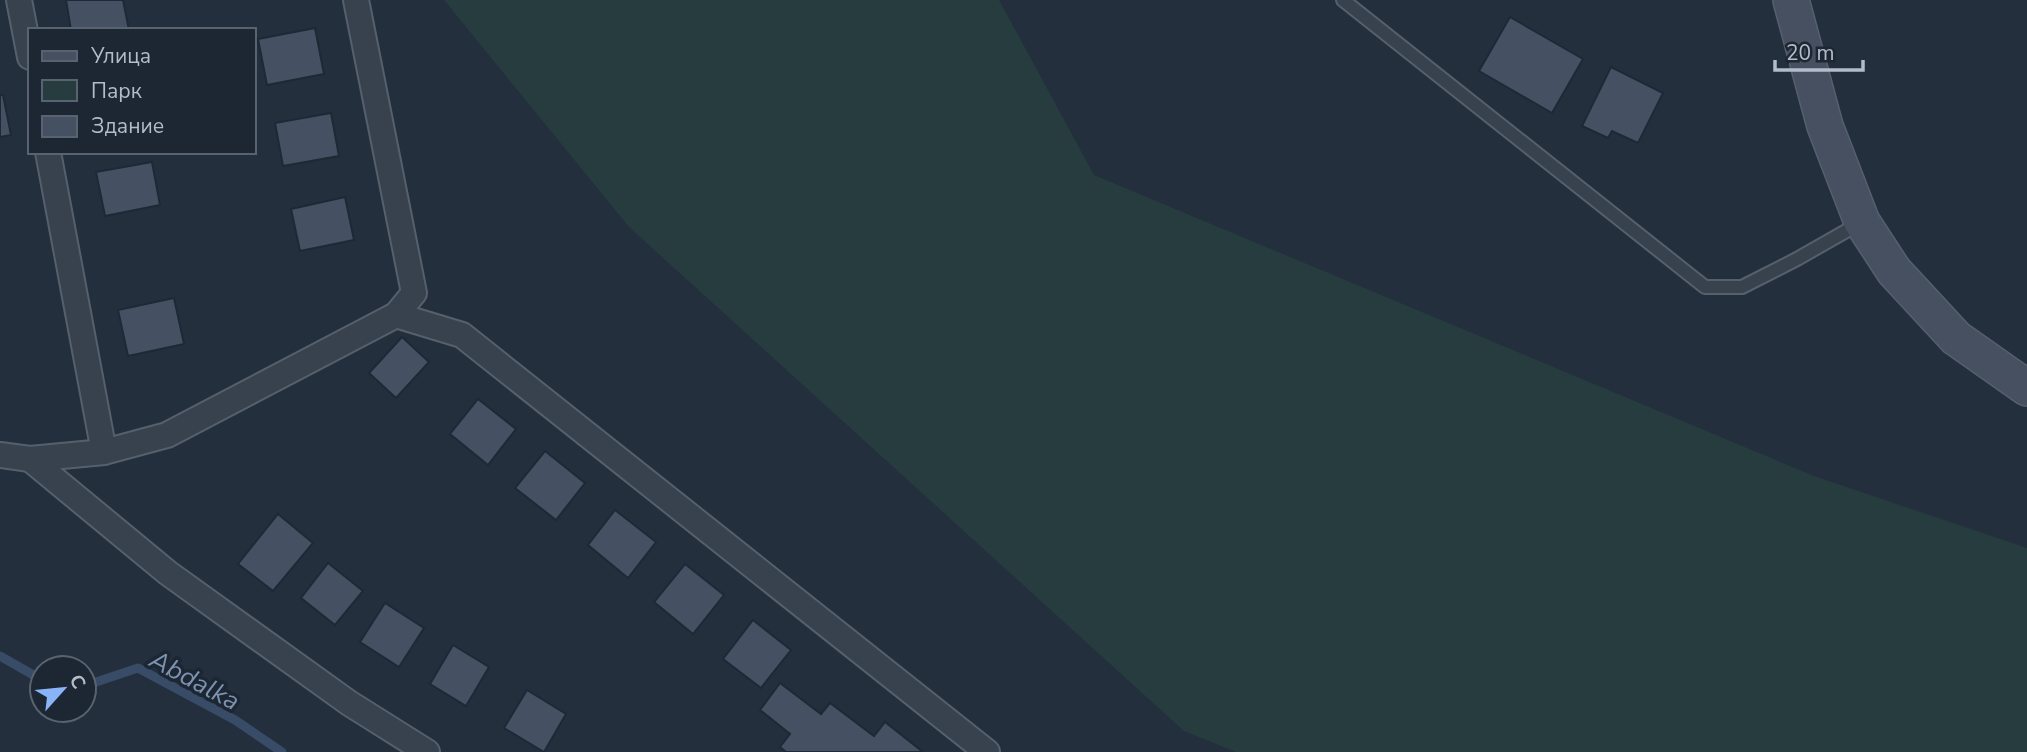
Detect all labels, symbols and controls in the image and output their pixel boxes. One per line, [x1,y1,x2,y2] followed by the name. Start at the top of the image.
[28,28,256,154] legend
[1775,28,1862,72] scale bar
[1786,39,1835,67] text: 20 m
[90,42,151,70] text: Улица
[91,77,143,105] text: Парк
[91,112,164,140] text: Здание
[143,642,246,719] water label: Abdalka
[28,654,98,724] north arrow
[63,670,92,693] text: С

